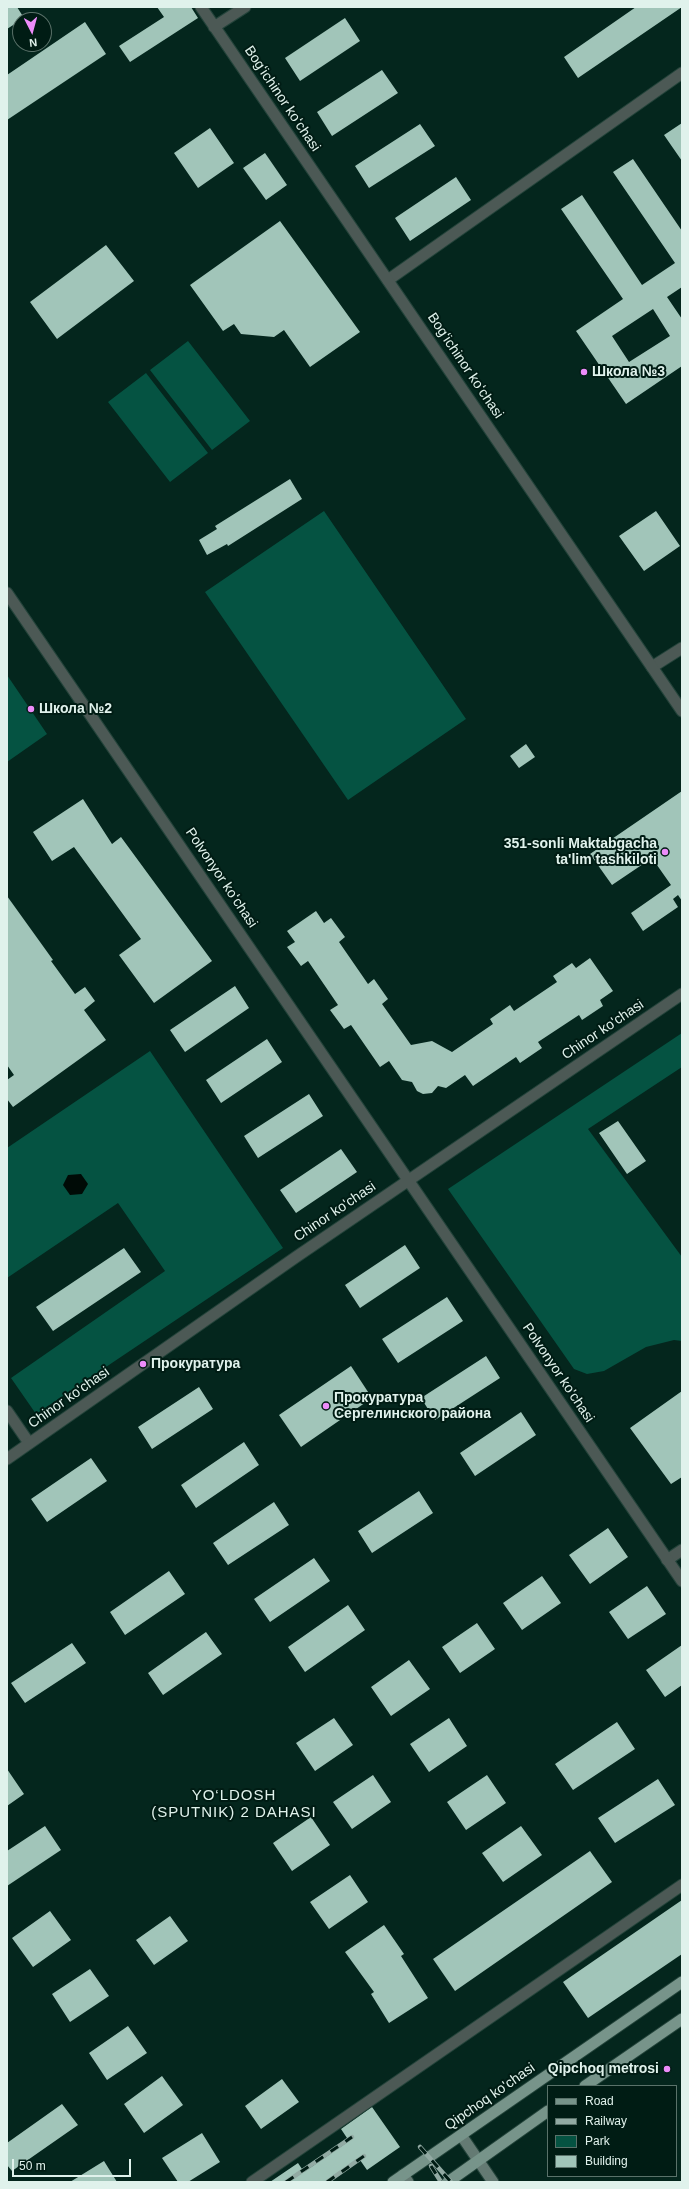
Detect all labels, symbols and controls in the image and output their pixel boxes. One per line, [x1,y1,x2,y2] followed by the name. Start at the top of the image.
[12,12,52,52] north arrow
[29,37,38,49] text: N
[240,43,324,155] street label: Bogʻichinor koʻchasi
[423,310,507,422] street label: Bogʻichinor koʻchasi
[592,364,665,380] place label: Школа №3
[579,367,589,377] marker: Школа №3
[39,701,112,717] place label: Школа №2
[26,704,36,714] marker: Школа №2
[181,825,261,931] street label: Polvonyor koʻchasi
[504,836,657,868] place label: 351-sonli Maktabgacha ta'lim tashkiloti
[660,847,670,857] marker: 351-sonli Maktabgacha ta'lim tashkiloti
[559,996,647,1064] street label: Chinor ko'chasi
[291,1178,379,1246] street label: Chinor ko'chasi
[519,1320,597,1426] street label: Polvonyor ko'chasi
[151,1356,240,1372] place label: Прокуратура
[138,1359,148,1369] marker: Прокуратура
[25,1364,113,1432] street label: Chinor ko'chasi
[334,1390,491,1422] place label: Прокуратура Сергелинского района
[321,1401,331,1411] marker: Прокуратура Сергелинского района
[151,1787,317,1822] district label: YO‘LDOSH (SPUTNIK) 2 DAHASI
[442,2060,538,2134] street label: Qipchoq ko'chasi
[548,2061,659,2077] place label: Qipchoq metrosi
[662,2064,672,2074] marker: Qipchoq metrosi
[547,2085,677,2177] legend
[585,2094,614,2108] text: Road
[585,2114,627,2128] text: Railway
[585,2134,610,2148] text: Park
[14,2151,133,2177] scale bar
[585,2154,628,2168] text: Building
[19,2159,46,2173] text: 50 m

